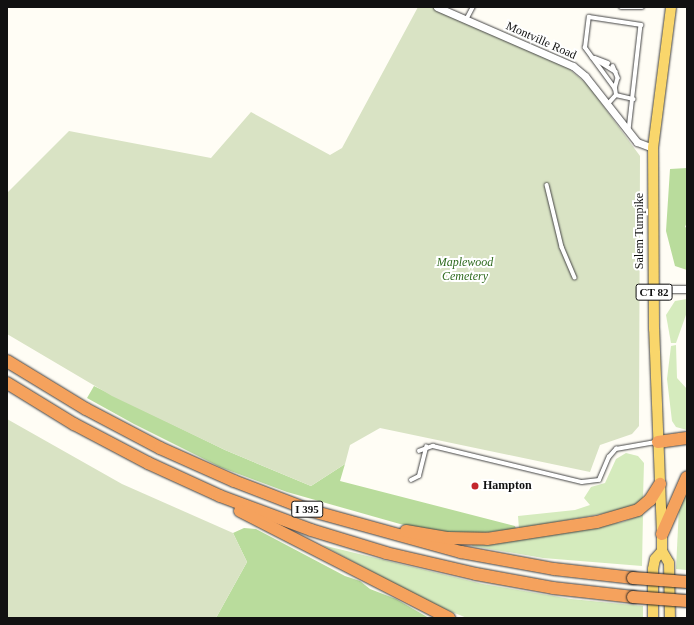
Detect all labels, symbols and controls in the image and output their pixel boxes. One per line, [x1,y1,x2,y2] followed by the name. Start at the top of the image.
[504,19,578,63] street label: Montville Road
[633,193,647,269] street label: Salem Turnpike
[437,256,493,284] park label: Maplewood Cemetery
[635,283,673,301] road number: CT 82
[483,479,532,493] place label: Hampton
[470,481,480,491] marker: Hampton
[291,500,323,518] road number: I 395

